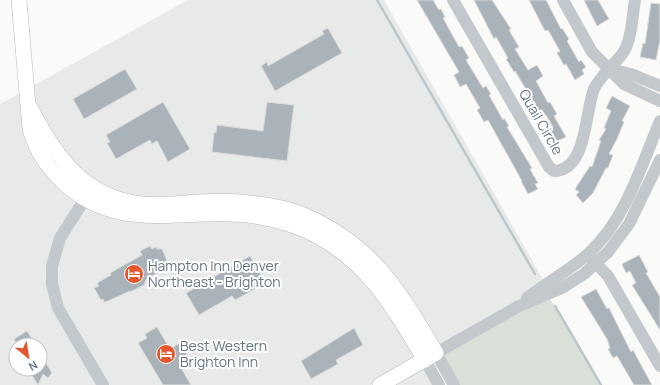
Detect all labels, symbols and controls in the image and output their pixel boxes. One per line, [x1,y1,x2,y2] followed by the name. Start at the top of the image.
[515,85,568,158] street label: Quail Circle
[148,256,281,291] place label: Hampton Inn Denver Northeast - Brighton
[123,263,145,285] hotel icon: Hampton Inn Denver Northeast - Brighton
[180,336,267,371] place label: Best Western Brighton Inn
[8,337,48,377] north arrow
[155,343,177,365] hotel icon: Best Western Brighton Inn
[26,358,40,375] text: N

